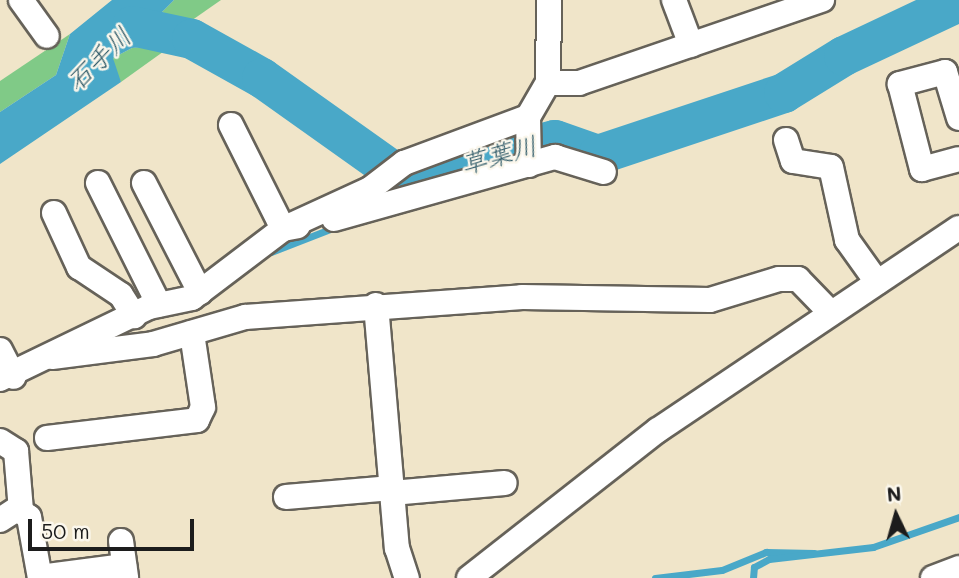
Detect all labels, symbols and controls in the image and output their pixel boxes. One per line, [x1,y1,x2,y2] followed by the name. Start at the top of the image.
[60,21,138,97] water label: 石手川
[457,130,541,180] water label: 草葉川
[861,480,931,550] north arrow
[886,481,902,507] text: N
[32,504,198,548] scale bar
[41,517,90,544] text: 50 m

